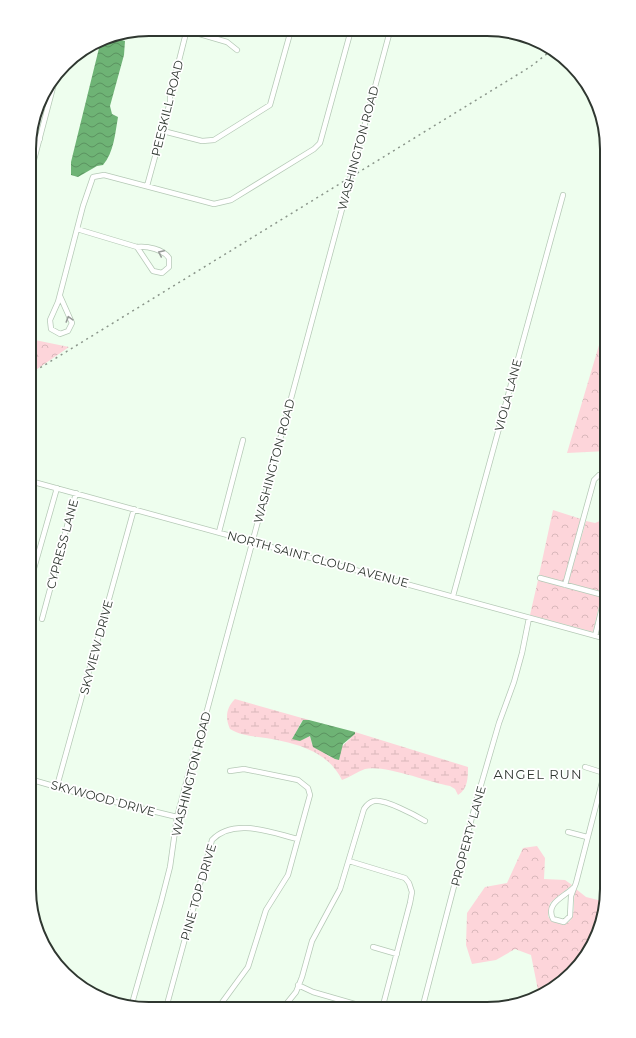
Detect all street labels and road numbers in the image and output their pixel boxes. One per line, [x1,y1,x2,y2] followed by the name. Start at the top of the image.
[148,58,186,158] street label: PEESKILL ROAD
[334,84,382,212] street label: WASHINGTON ROAD
[491,357,525,433] street label: VIOLA LANE
[250,397,298,525] street label: WASHINGTON ROAD
[43,497,81,591] street label: CYPRESS LANE
[226,528,410,590] street label: NORTH SAINT CLOUD AVENUE
[76,598,116,696] street label: SKYVIEW DRIVE
[168,710,214,838] street label: WASHINGTON ROAD
[49,777,157,819] street label: SKYWOOD DRIVE
[447,784,489,888] street label: PROPERTY LANE
[177,842,219,942] street label: PINE TOP DRIVE

